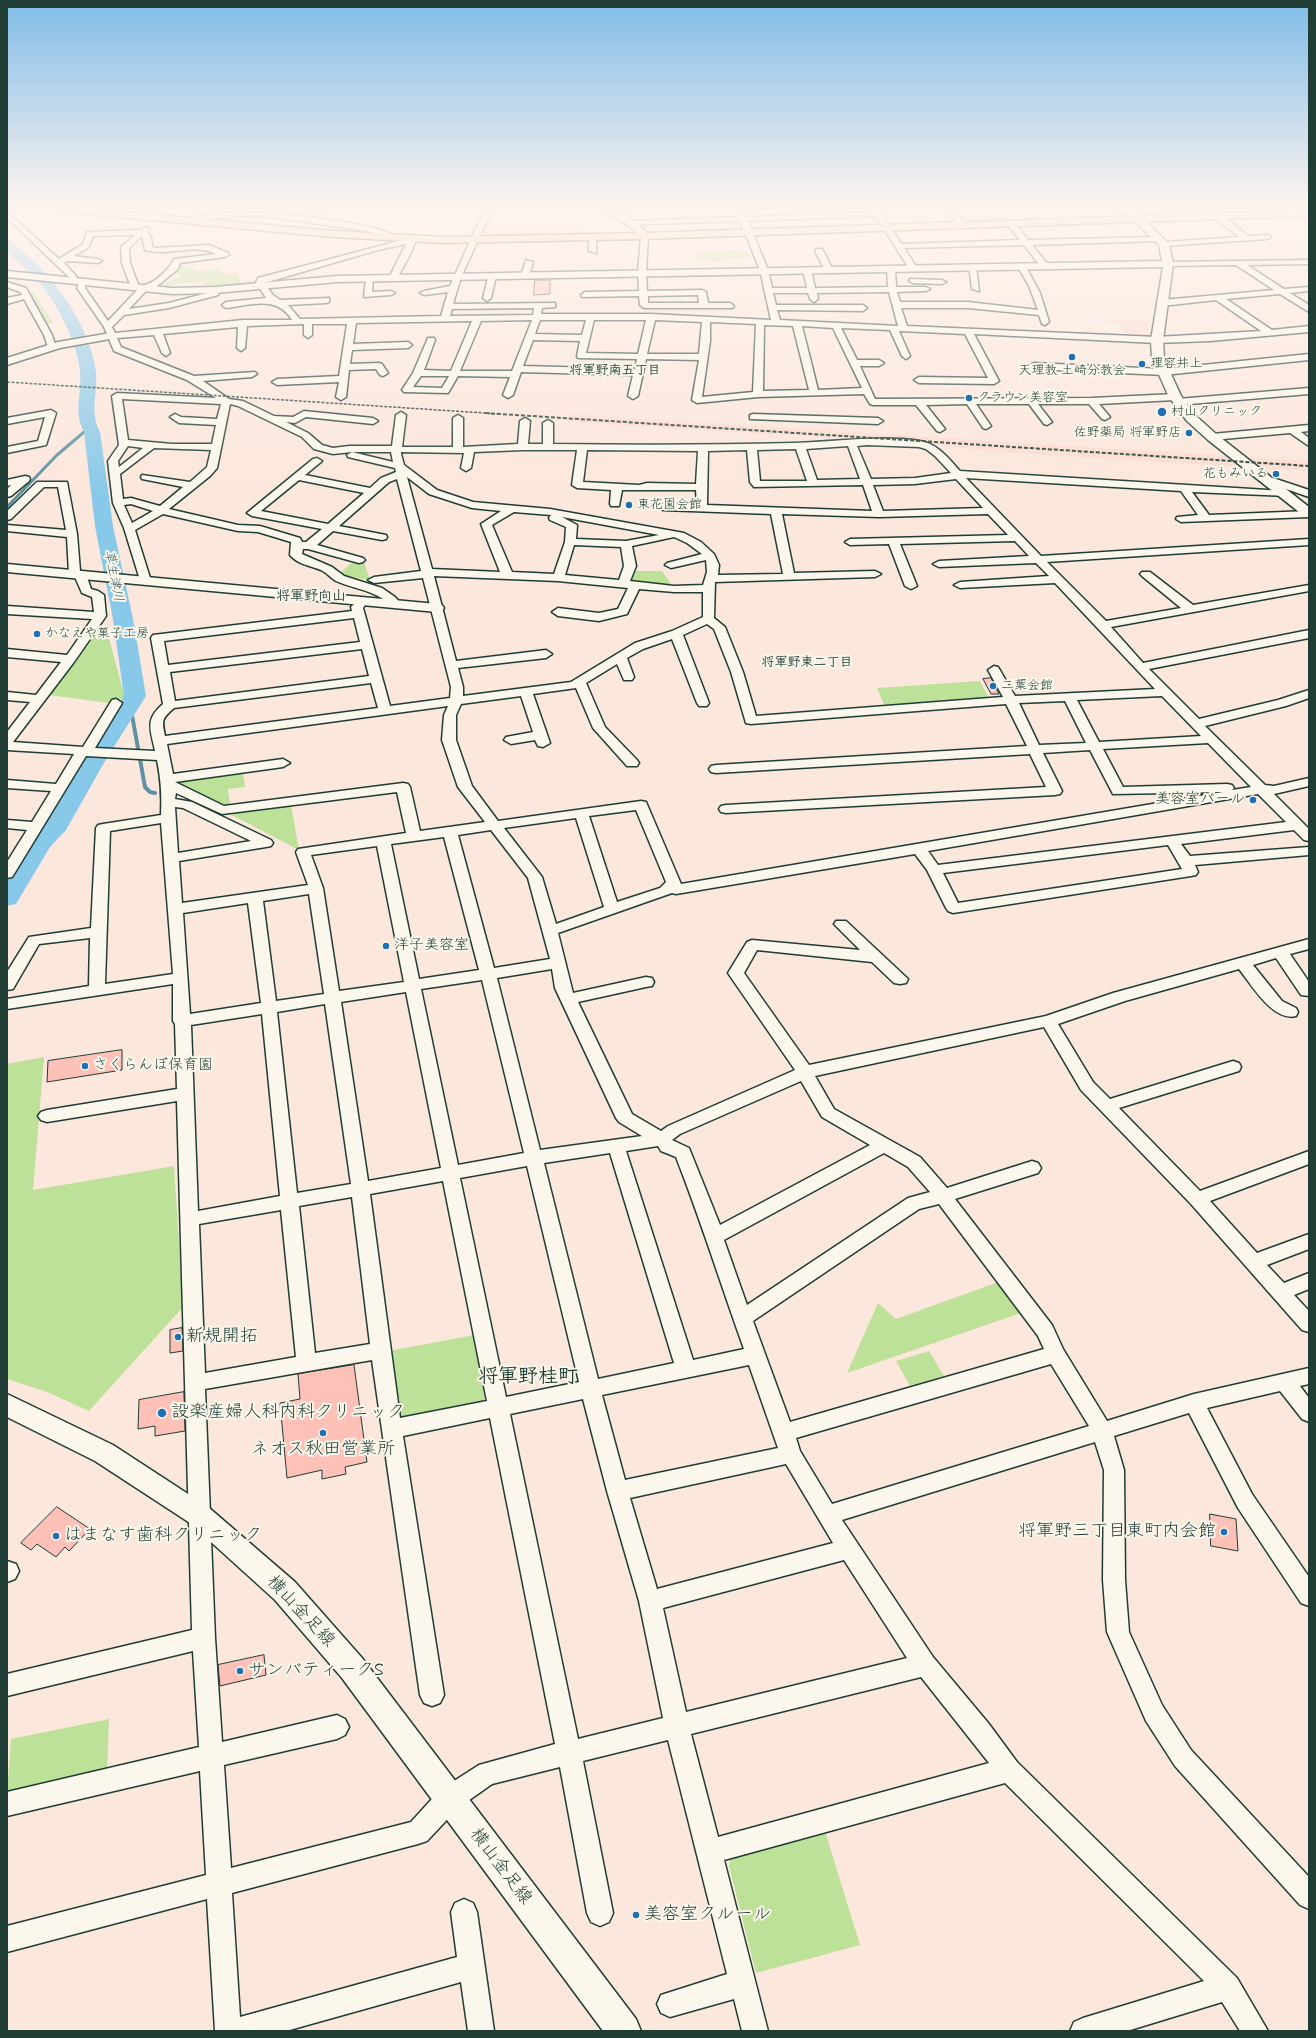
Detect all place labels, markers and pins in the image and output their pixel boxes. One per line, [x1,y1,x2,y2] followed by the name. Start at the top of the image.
[1067,352,1077,362] marker: 天理教 土崎分教会
[1150,356,1202,372] place label: 理容井上
[1137,359,1147,369] marker: 理容井上
[1018,363,1126,379] place label: 天理教 土崎分教会
[977,390,1068,406] place label: クラウン美容室
[964,393,974,403] marker: クラウン美容室
[1171,404,1262,420] place label: 村山クリニック
[1156,406,1168,418] marker: 村山クリニック
[1073,425,1181,441] place label: 佐野薬局 将軍野店
[1184,428,1194,438] marker: 佐野薬局 将軍野店
[1203,466,1268,482] place label: 花もみいる
[1271,469,1281,479] marker: 花もみいる
[637,497,702,513] place label: 東花園会館
[624,500,634,510] marker: 東花園会館
[45,626,149,642] place label: かなえや菓子工房
[32,629,42,639] marker: かなえや菓子工房
[1001,678,1053,694] place label: 二葉会館
[988,681,998,691] marker: 二葉会館
[1155,791,1245,809] place label: 美容室パール
[1248,795,1258,805] marker: 美容室パール
[394,937,469,955] place label: 洋子美容室
[381,941,391,951] marker: 洋子美容室
[93,1057,213,1075] place label: さくらんぼ保育園
[80,1061,90,1071] marker: さくらんぼ保育園
[186,1326,258,1348] place label: 新規開拓
[173,1332,183,1342] marker: 新規開拓
[171,1402,405,1424] place label: 設楽産婦人科内科クリニック
[156,1407,168,1419] marker: 設楽産婦人科内科クリニック
[318,1428,328,1438] marker: ネオス秋田営業所
[251,1439,395,1461] place label: ネオス秋田営業所
[1018,1521,1216,1543] place label: 将軍野三丁目東町内会館
[64,1525,262,1547] place label: はまなす歯科クリニック
[1219,1527,1229,1537] marker: 将軍野三丁目東町内会館
[51,1531,61,1541] marker: はまなす歯科クリニック
[248,1660,384,1682] place label: サンバティークS
[235,1666,245,1676] marker: サンバティークS
[644,1904,771,1926] place label: 美容室クルール
[631,1910,641,1920] marker: 美容室クルール

